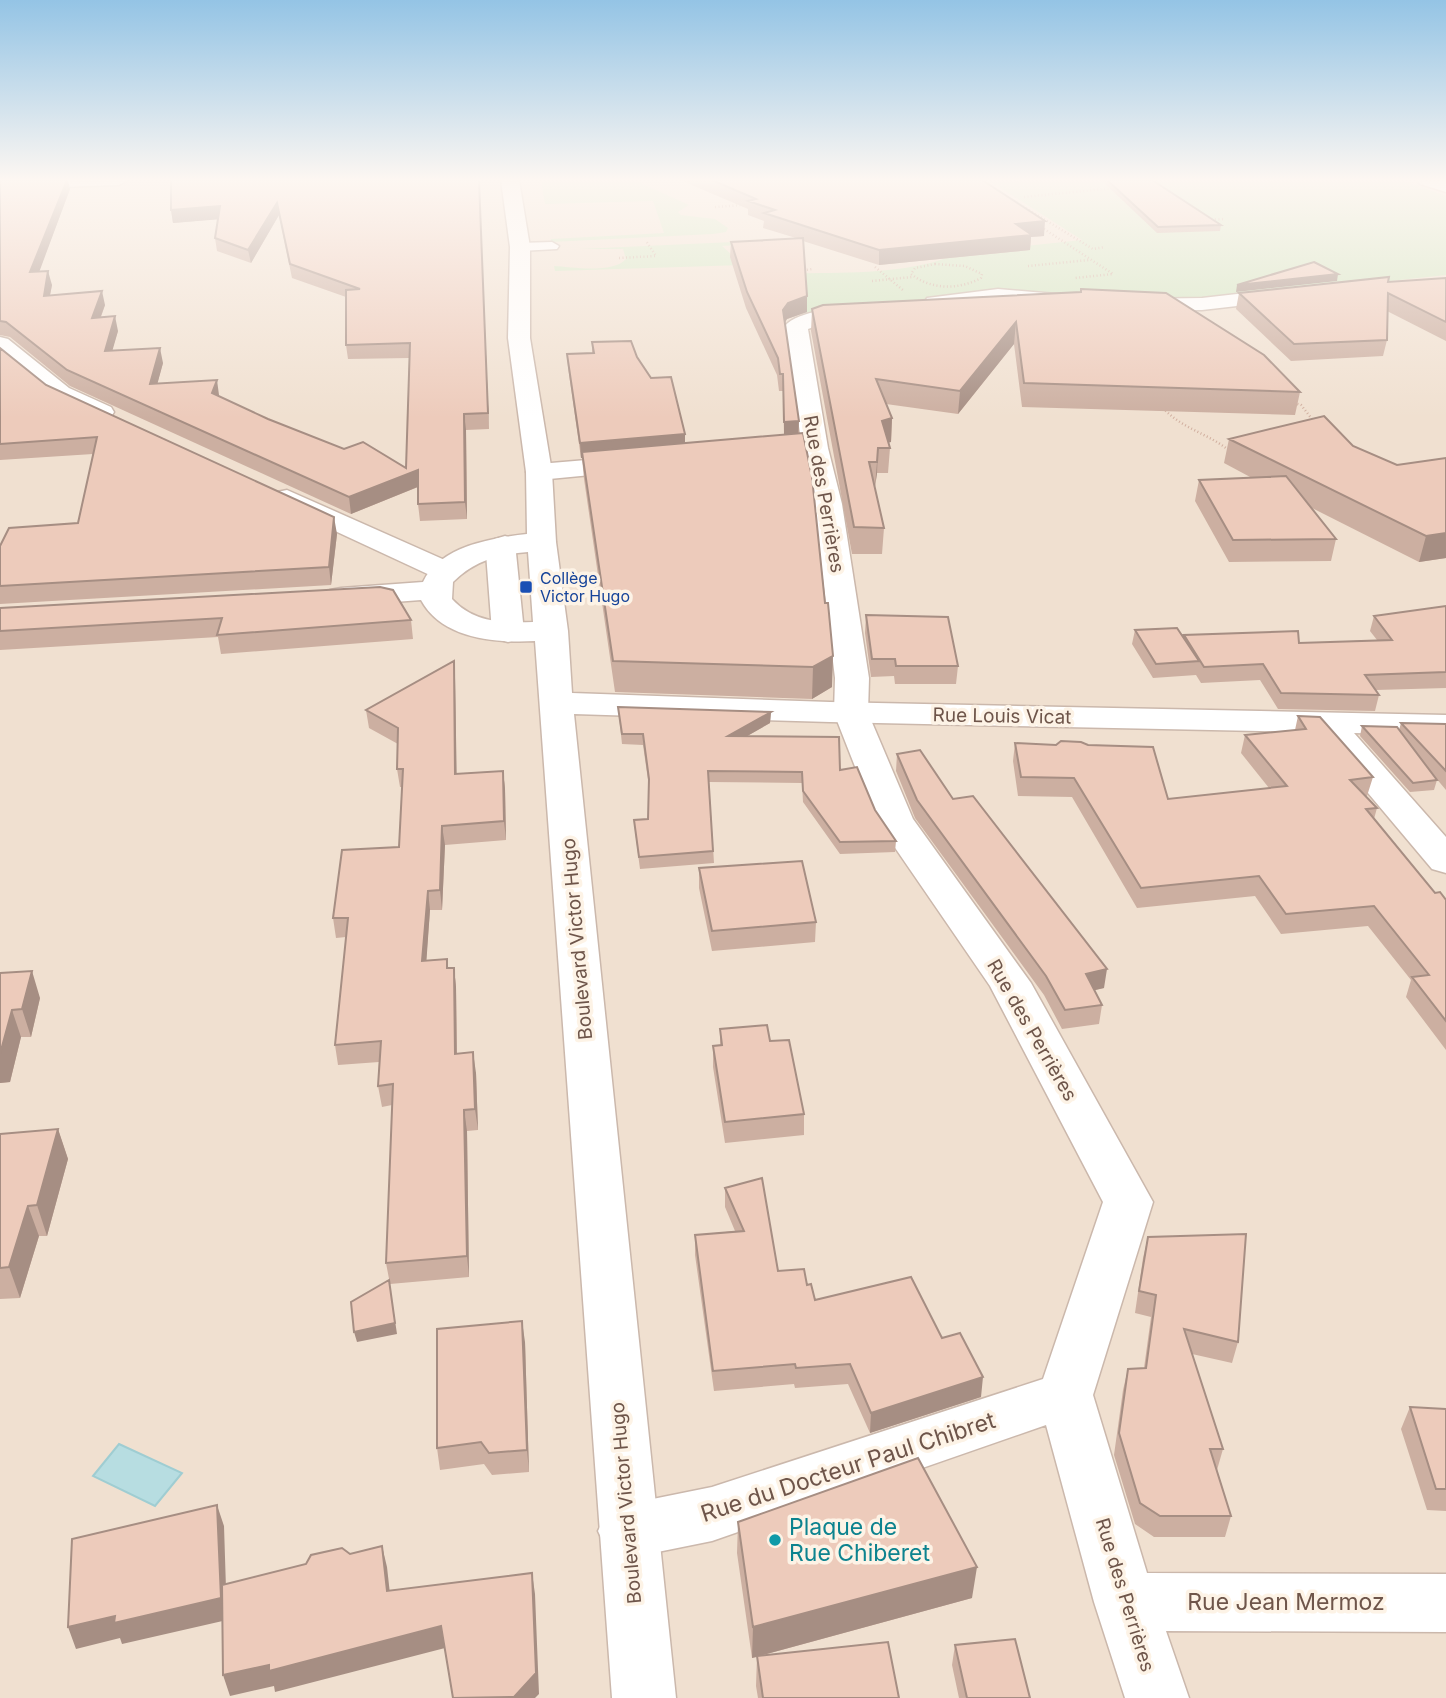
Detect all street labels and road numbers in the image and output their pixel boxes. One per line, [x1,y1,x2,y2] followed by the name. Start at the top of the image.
[799,413,849,575] street label: Rue des Perrières
[932,703,1072,729] street label: Rue Louis Vicat
[557,837,597,1041] street label: Boulevard Victor Hugo
[982,955,1082,1105] street label: Rue des Perrières
[606,1401,646,1605] street label: Boulevard Victor Hugo
[697,1406,999,1528] street label: Rue du Docteur Paul Chibret
[1091,1515,1159,1675] street label: Rue des Perrières
[1187,1588,1385,1616] street label: Rue Jean Mermoz

